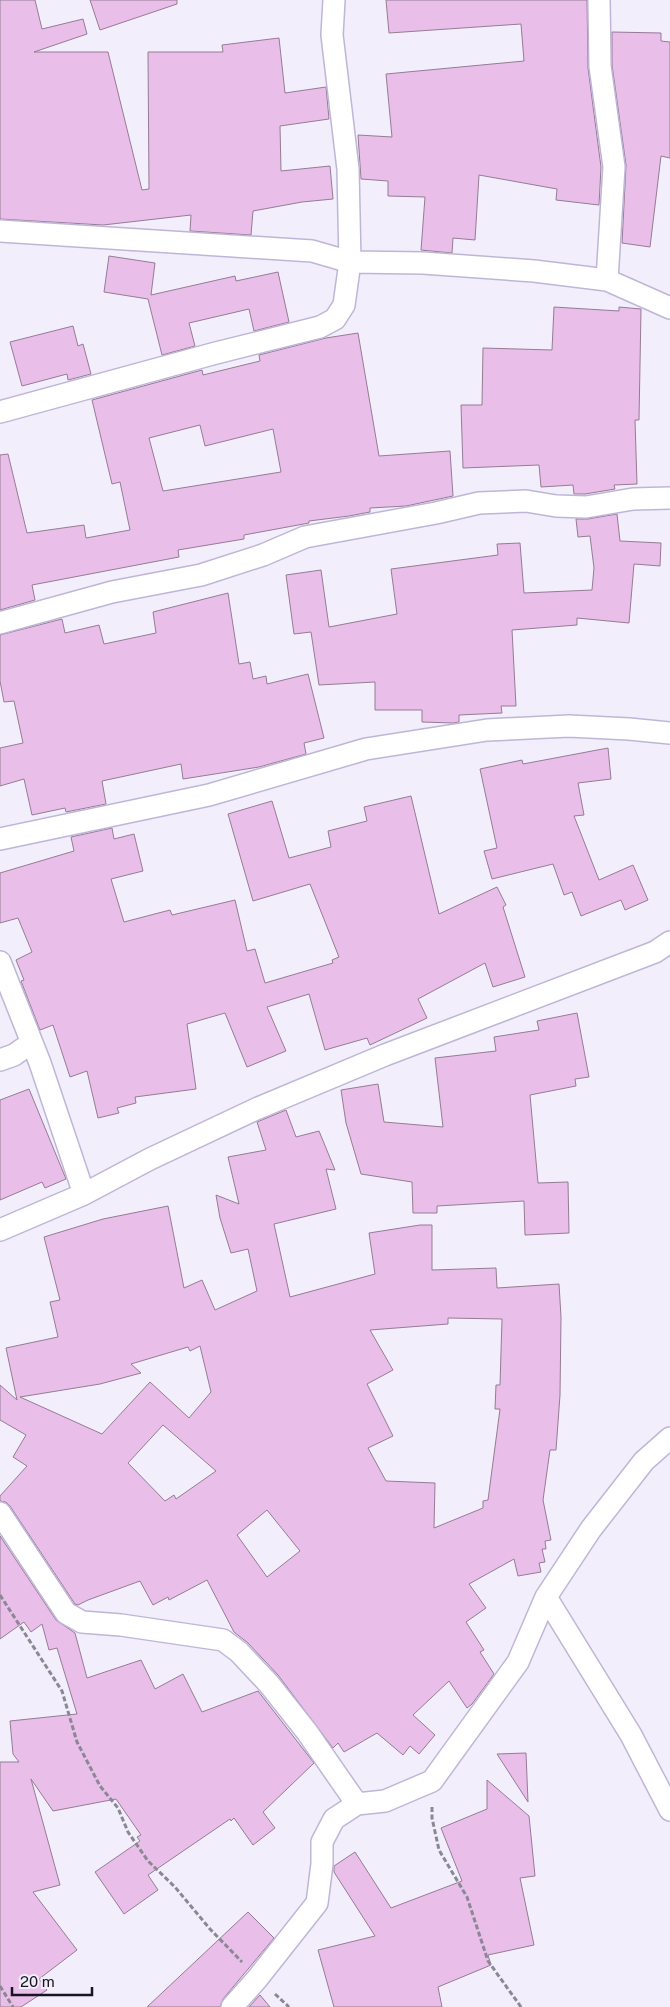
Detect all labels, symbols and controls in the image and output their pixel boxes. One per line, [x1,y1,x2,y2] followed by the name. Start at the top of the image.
[12,1964,92,1996] scale bar
[20,1973,55,1990] text: 20 m

